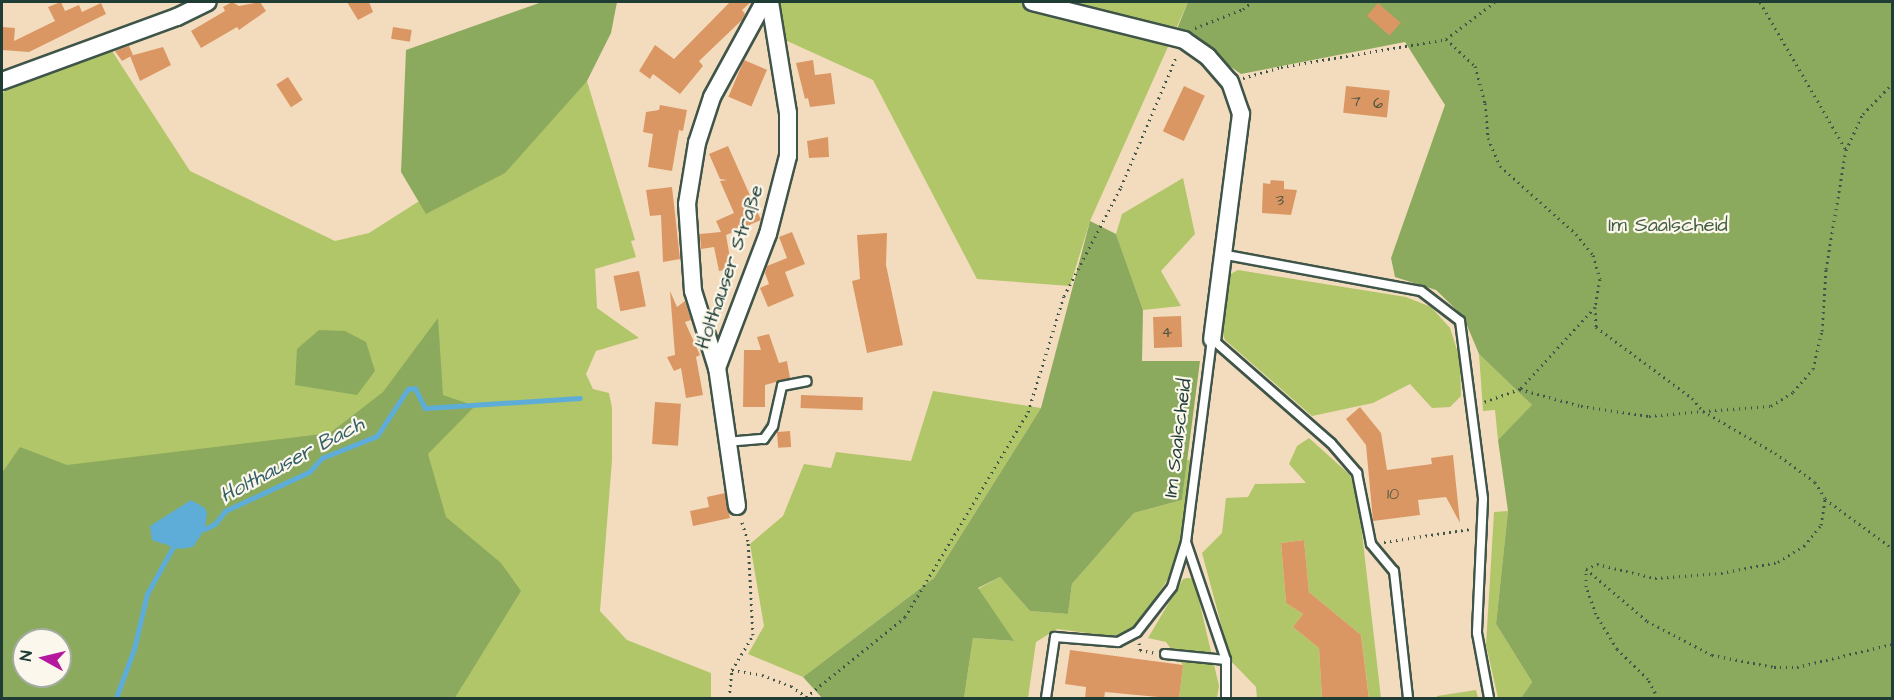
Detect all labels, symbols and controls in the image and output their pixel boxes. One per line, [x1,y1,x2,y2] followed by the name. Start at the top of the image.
[1351,91,1361,111] house number: 7
[1373,93,1383,113] house number: 6
[691,182,769,352] street label: Holthauser Straße
[1276,190,1284,210] house number: 3
[1608,213,1728,237] park label: Im Saalscheid
[1162,322,1172,342] house number: 4
[1159,377,1197,499] street label: Im Saalscheid
[216,411,368,509] water label: Holthauser Bach
[1387,484,1399,504] house number: 10
[12,628,72,688] north arrow
[15,649,38,662] text: N

